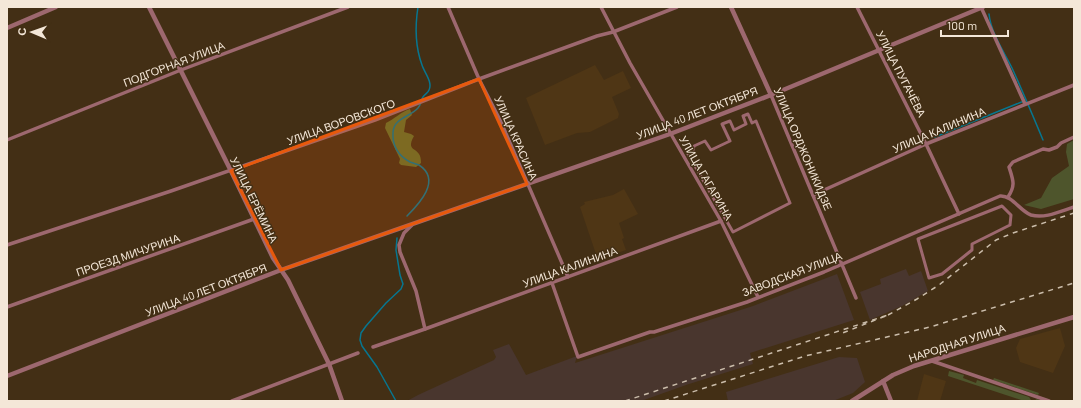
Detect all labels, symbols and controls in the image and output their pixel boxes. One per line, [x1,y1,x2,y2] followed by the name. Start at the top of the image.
[12,12,52,52] north arrow
[941,12,1008,38] scale bar
[947,18,977,32] text: 100 m
[15,27,28,36] text: С
[874,28,929,120] street label: УЛИЦА ПУГАЧЁВА
[121,38,227,89] street label: ПОДГОРНАЯ УЛИЦА
[634,83,759,142] street label: УЛИЦА 40 ЛЕТ ОКТЯБРЯ
[772,85,835,212] street label: УЛИЦА ОРДЖОНИКИДЗЕ
[492,94,541,182] street label: УЛИЦА КРАСИНА
[285,96,397,147] street label: УЛИЦА ВОРОВСКОГО
[890,104,988,155] street label: УЛИЦА КАЛИНИНА
[677,133,736,223] street label: УЛИЦА ГАГАРИНА
[228,155,281,245] street label: УЛИЦА ЕРЁМИНА
[74,230,182,278] street label: ПРОЕЗД МИЧУРИНА
[521,243,619,290] street label: УЛИЦА КАЛИНИНА
[740,248,844,299] street label: ЗАВОДСКАЯ УЛИЦА
[143,260,268,319] street label: УЛИЦА 40 ЛЕТ ОКТЯБРЯ
[907,321,1007,364] street label: НАРОДНАЯ УЛИЦА

